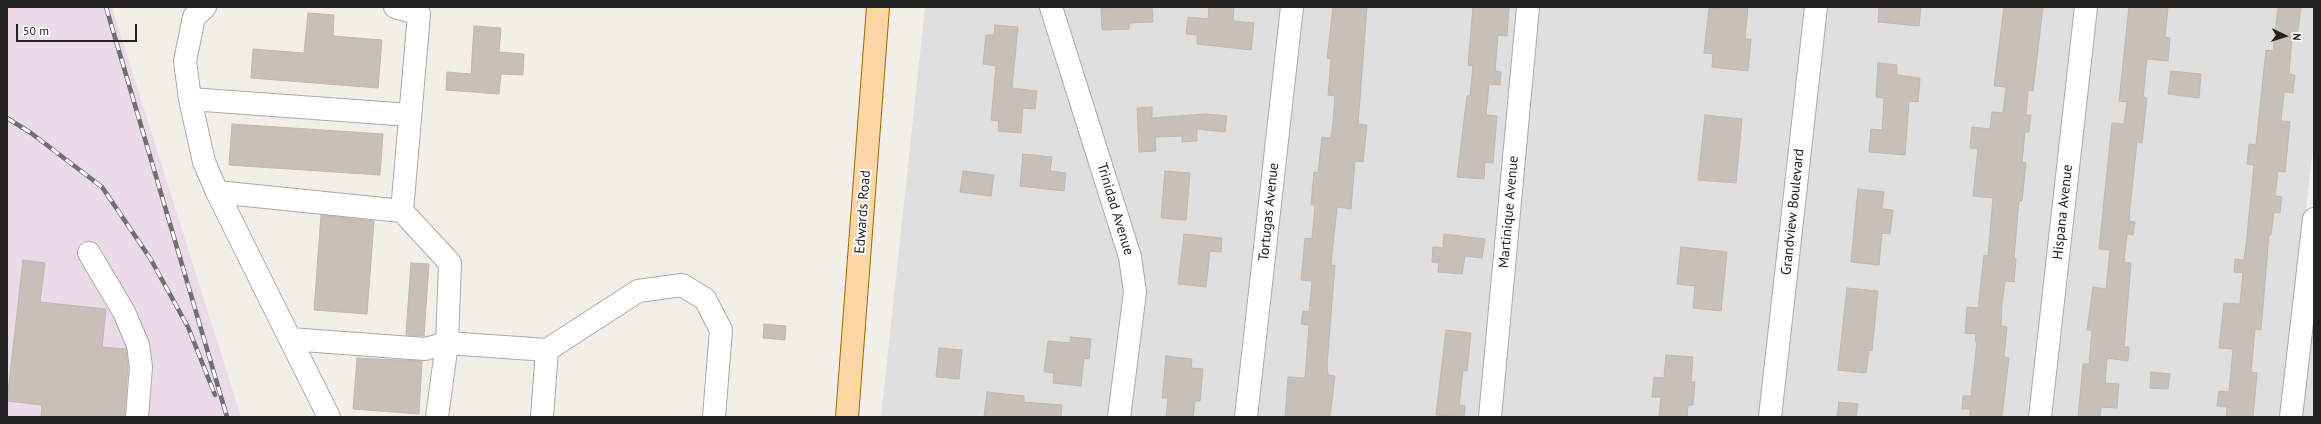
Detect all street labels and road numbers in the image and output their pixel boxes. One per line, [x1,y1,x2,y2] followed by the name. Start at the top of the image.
[1778,148,1808,276] street label: Grandview Boulevard
[1496,155,1522,269] street label: Martinique Avenue
[1093,161,1137,257] street label: Trinidad Avenue
[1255,162,1283,262] street label: Tortugas Avenue
[2050,164,2076,260] street label: Hispana Avenue
[852,170,874,254] street label: Edwards Road

